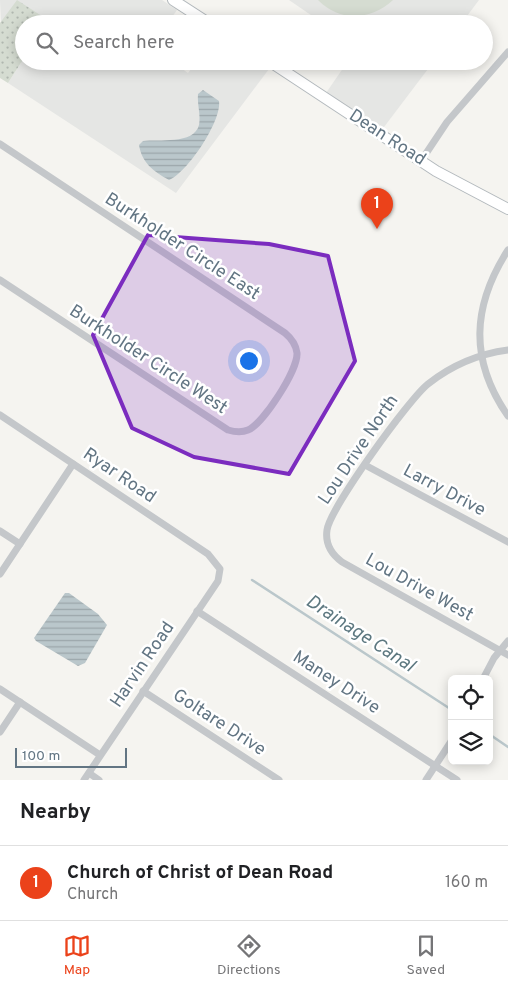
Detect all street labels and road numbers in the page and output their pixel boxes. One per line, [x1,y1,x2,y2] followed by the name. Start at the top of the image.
[344,105,430,171] street label: Dean Road
[100,188,264,306] street label: Burkholder Circle East
[64,300,232,420] street label: Burkholder Circle West
[314,391,404,509] street label: Lou Drive North
[78,443,160,509] street label: Ryar Road
[399,460,489,522] street label: Larry Drive
[361,549,477,627] street label: Lou Drive West
[106,618,180,712] street label: Harvin Road
[288,646,384,720] street label: Maney Drive
[168,684,270,762] street label: Goltare Drive

